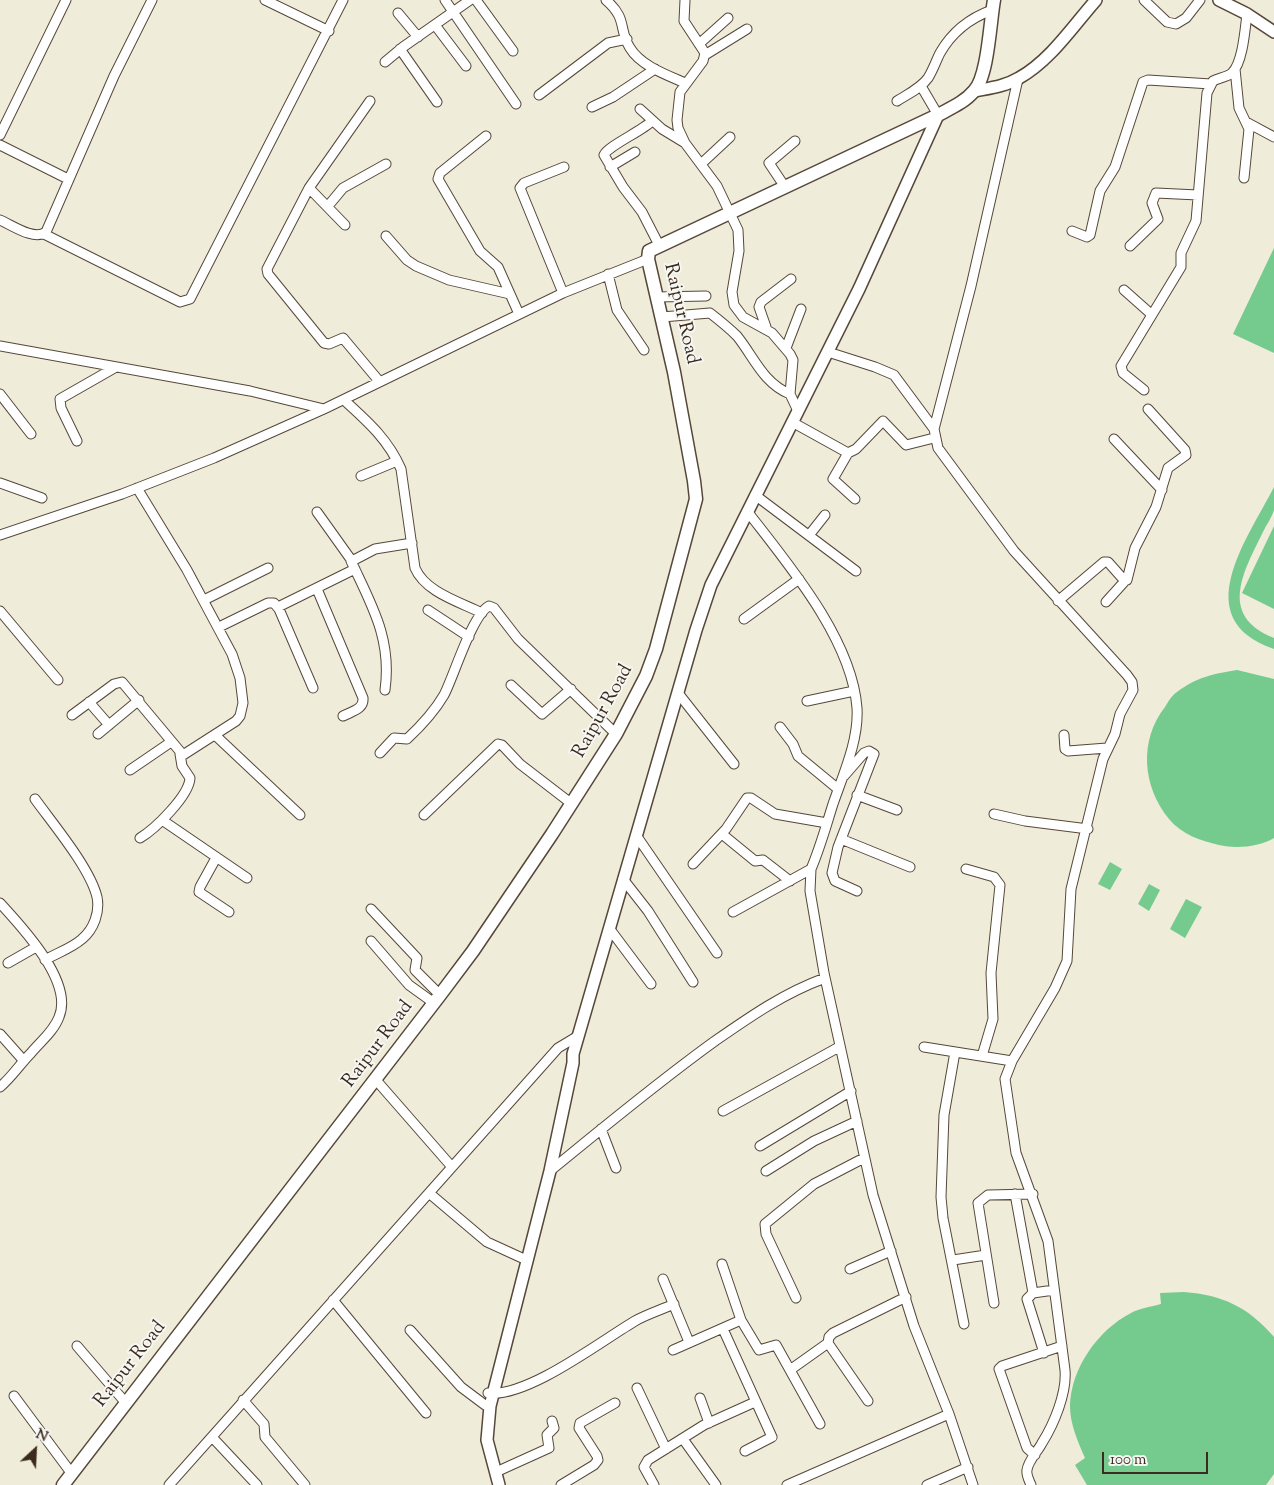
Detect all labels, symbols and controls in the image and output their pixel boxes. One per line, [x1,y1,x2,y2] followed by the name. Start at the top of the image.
[657,261,703,367] street label: Raipur Road
[569,661,639,763] street label: Raipur Road
[339,997,419,1093] street label: Raipur Road
[90,1317,172,1413] street label: Raipur Road
[10,1425,60,1475] north arrow
[32,1425,51,1448] text: N
[1104,1442,1210,1474] scale bar
[1110,1450,1146,1471] text: 100 m

